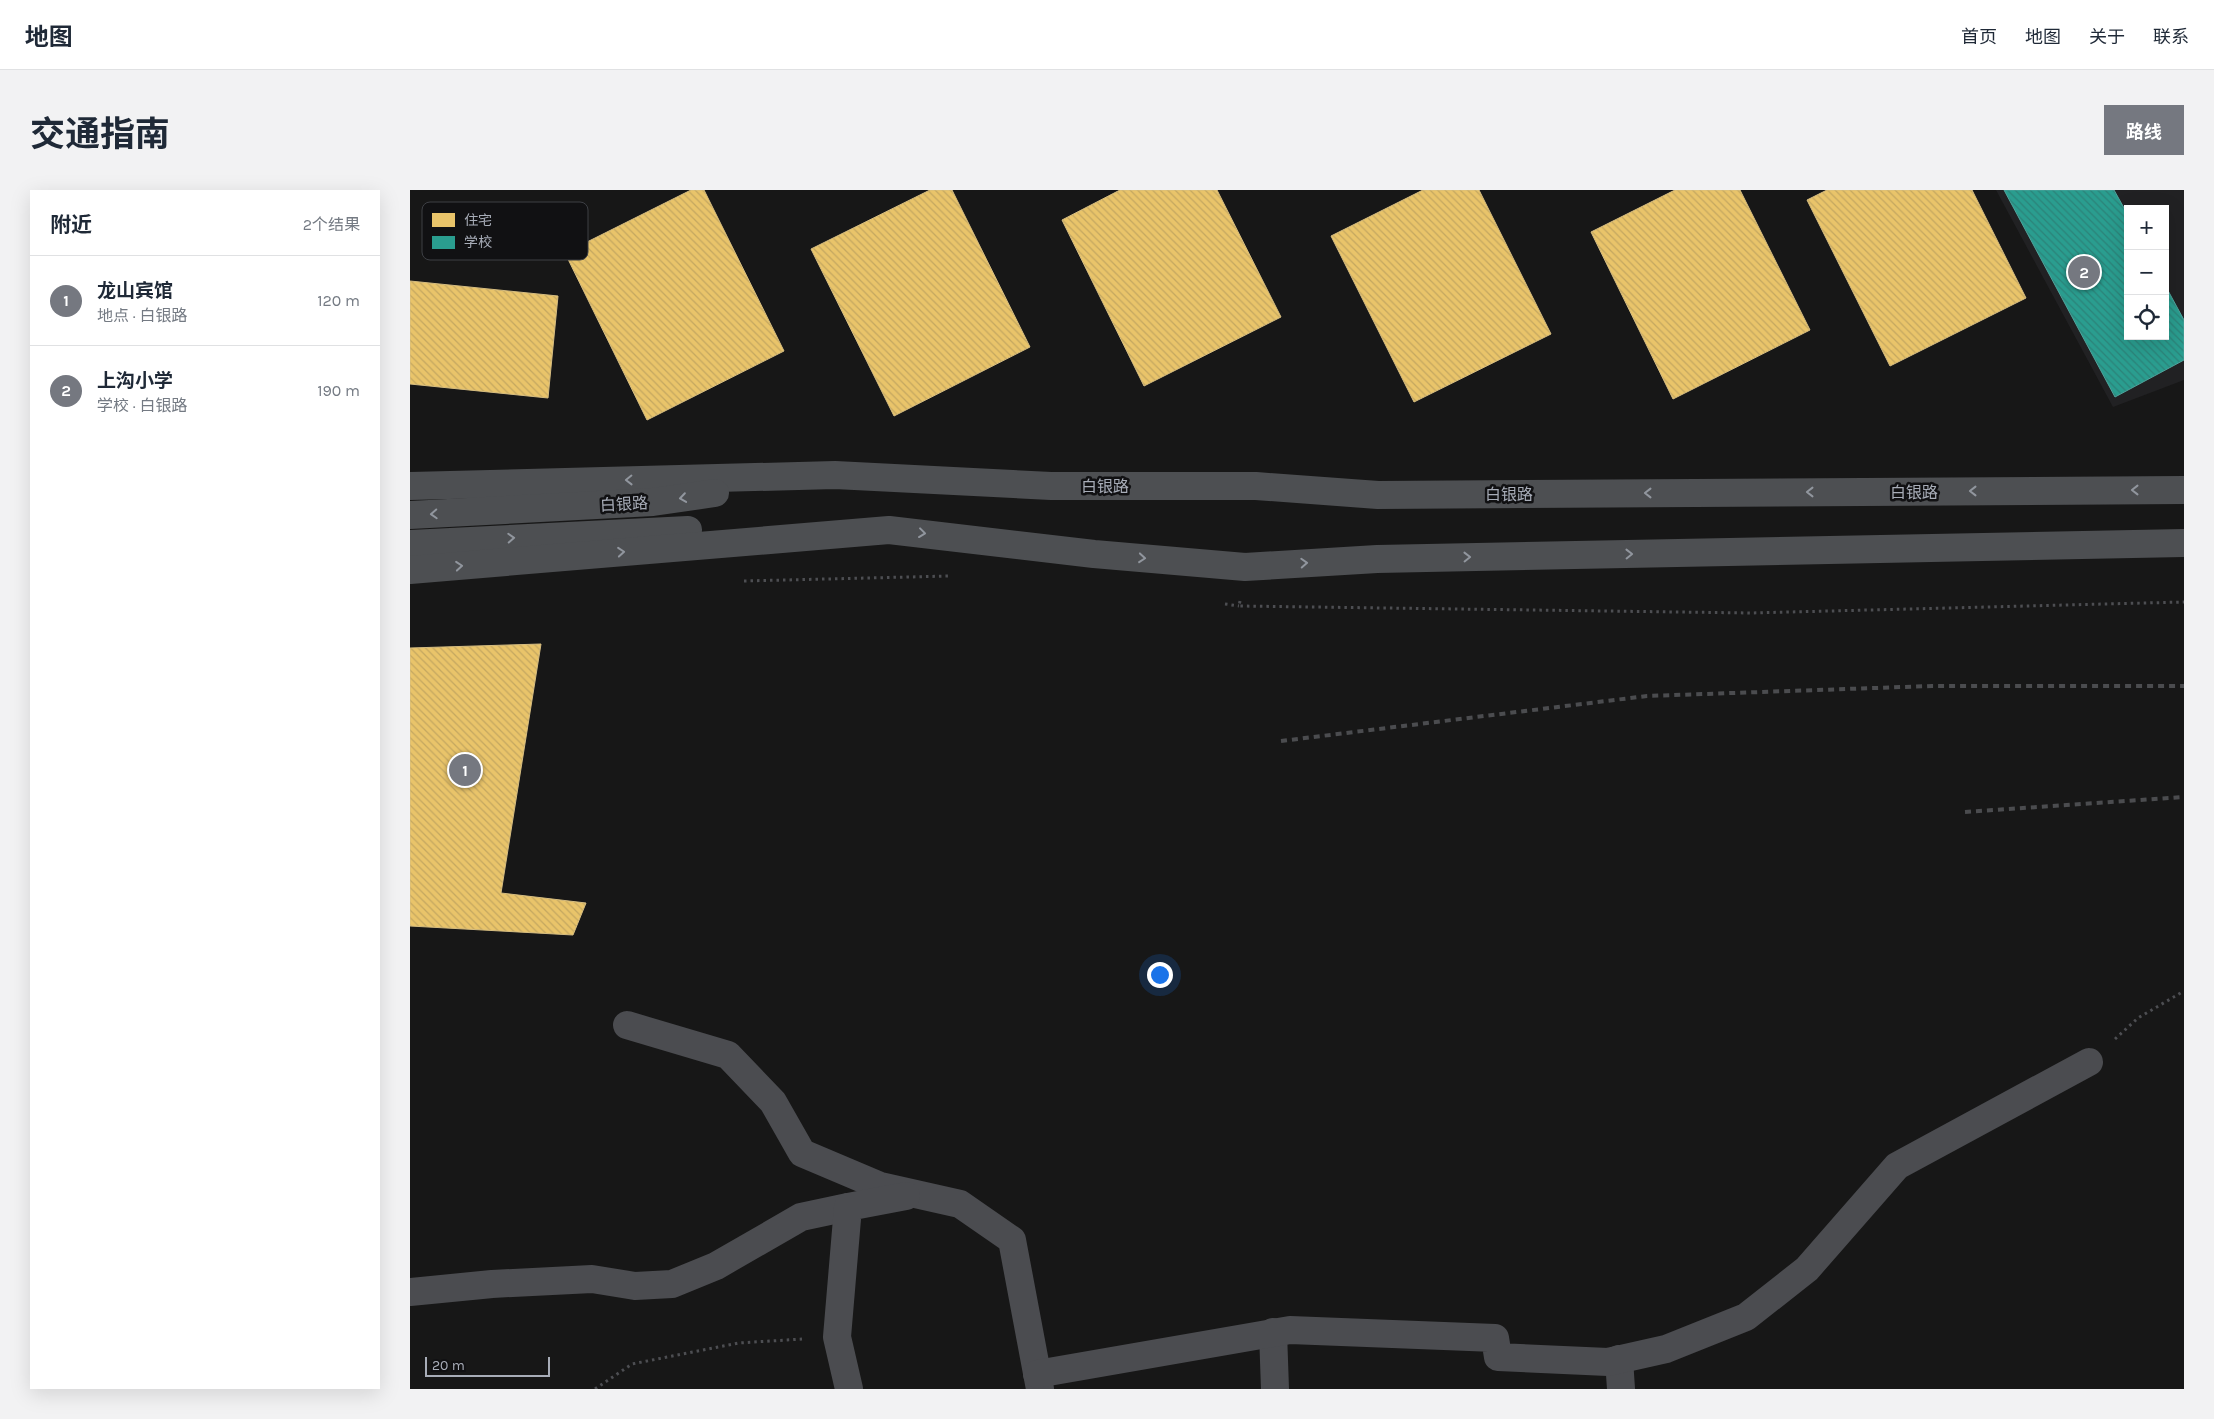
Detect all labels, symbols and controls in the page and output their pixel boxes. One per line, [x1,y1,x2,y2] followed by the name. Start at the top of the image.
[25,23,73,51] text: 地图
[1961,26,1997,48] text: 首页
[2025,26,2061,48] text: 地图
[2089,26,2125,48] text: 关于
[2153,26,2189,48] text: 联系
[2104,105,2184,155] button: 路线
[30,114,170,155] text: 交通指南
[422,202,588,260] legend
[2124,205,2169,340] map controls
[2124,205,2169,250] button: +
[464,212,492,229] text: 住宅
[50,213,92,237] text: 附近
[303,215,360,234] text: 2个结果
[464,234,492,251] text: 学校
[2124,250,2169,295] button: −
[2068,253,2100,291] pin: 2
[97,280,173,302] text: 龙山宾馆
[63,291,69,310] text: 1
[317,291,360,310] text: 120 m
[2124,295,2169,340] button: locate
[97,306,187,325] text: 地点 · 白银路
[97,370,173,392] text: 上沟小学
[61,381,71,400] text: 2
[317,381,360,400] text: 190 m
[97,396,187,415] text: 学校 · 白银路
[625,475,633,486] one-way arrow
[1081,477,1129,496] street label: 白银路
[1890,483,1938,502] street label: 白银路
[1485,485,1533,504] street label: 白银路
[2131,485,2139,495] one-way arrow
[1969,486,1976,496] one-way arrow
[1806,487,1814,497] one-way arrow
[1644,488,1652,499] one-way arrow
[679,492,688,502] one-way arrow
[600,493,648,515] street label: 白银路
[430,509,438,520] one-way arrow
[918,527,926,538] one-way arrow
[507,533,515,544] one-way arrow
[617,547,625,558] one-way arrow
[1626,549,1633,559] one-way arrow
[1139,552,1147,563] one-way arrow
[1463,552,1471,563] one-way arrow
[1301,558,1309,569] one-way arrow
[455,560,463,571] one-way arrow
[449,751,481,789] pin: 1
[1147,962,1173,988] your location
[425,1354,550,1377] scale bar
[432,1357,465,1374] text: 20 m

